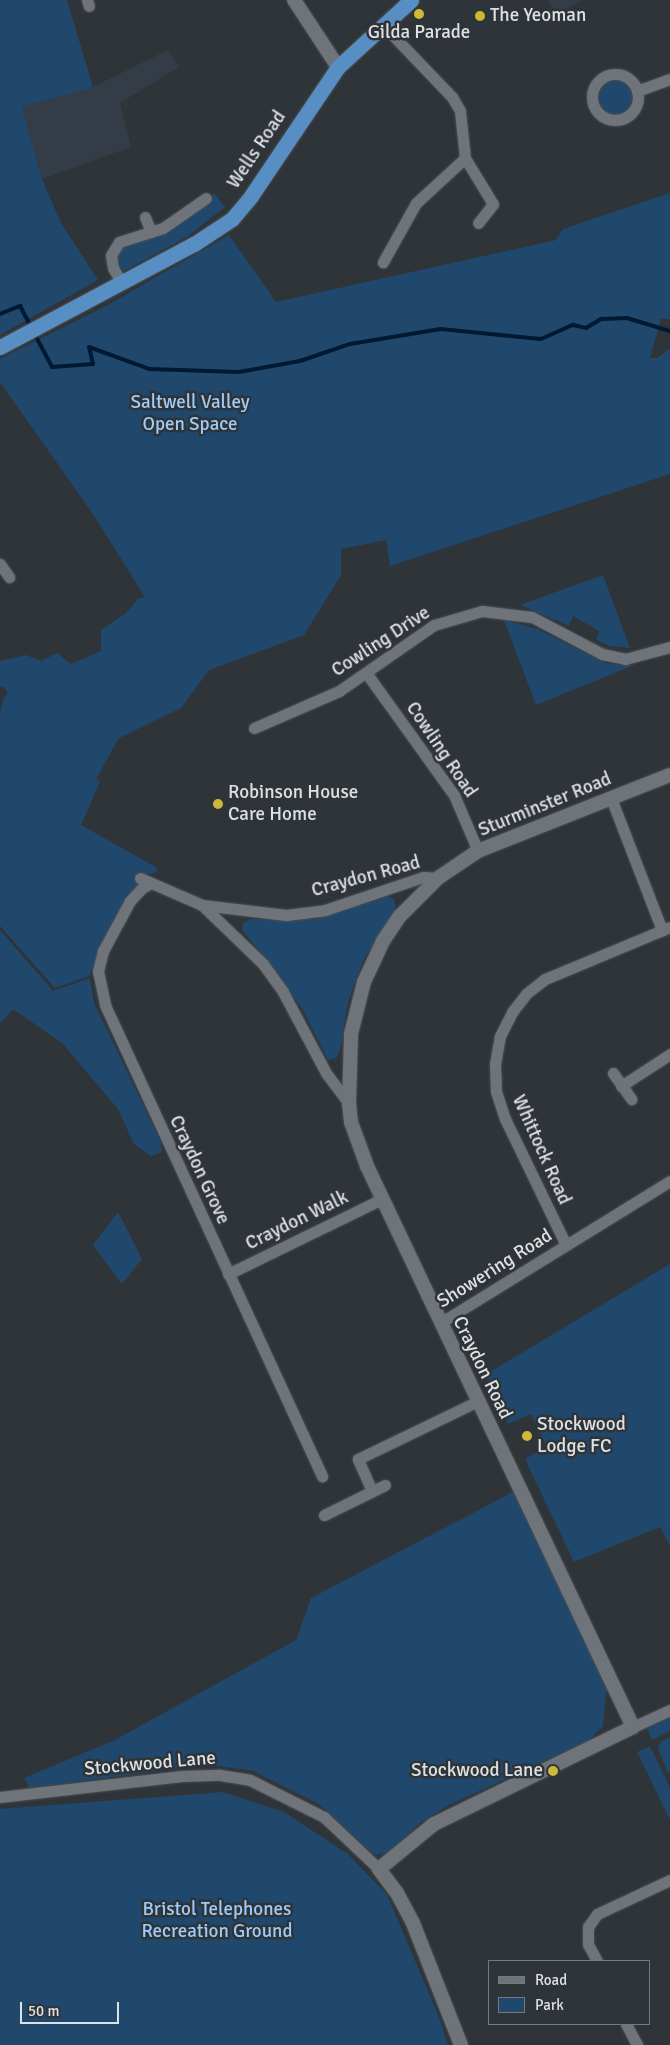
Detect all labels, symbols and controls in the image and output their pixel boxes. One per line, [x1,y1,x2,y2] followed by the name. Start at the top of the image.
[490,5,586,27] place label: The Yeoman
[413,8,425,20] marker: Gilda Parade
[474,10,486,22] marker: The Yeoman
[368,22,470,44] place label: Gilda Parade
[223,107,291,193] street label: Wells Road
[130,392,250,436] park label: Saltwell Valley Open Space
[328,602,434,682] street label: Cowling Drive
[401,698,481,802] street label: Cowling Road
[475,768,615,842] street label: Sturminster Road
[228,782,358,826] place label: Robinson House Care Home
[212,798,224,810] marker: Robinson House Care Home
[309,852,423,902] street label: Craydon Road
[507,1092,575,1208] street label: Whittock Road
[164,1112,234,1228] street label: Craydon Grove
[242,1186,352,1256] street label: Craydon Walk
[433,1225,557,1313] street label: Showering Road
[447,1313,517,1423] street label: Craydon Road
[537,1414,626,1458] place label: Stockwood Lodge FC
[521,1430,533,1442] marker: Stockwood Lodge FC
[83,1747,217,1781] street label: Stockwood Lane
[411,1760,543,1782] place label: Stockwood Lane
[547,1765,559,1777] marker: Stockwood Lane
[141,1899,293,1943] park label: Bristol Telephones Recreation Ground
[488,1960,650,2025] legend
[535,1971,567,1989] text: Road
[22,1992,121,2024] scale bar
[535,1996,564,2014] text: Park
[28,2002,59,2020] text: 50 m

